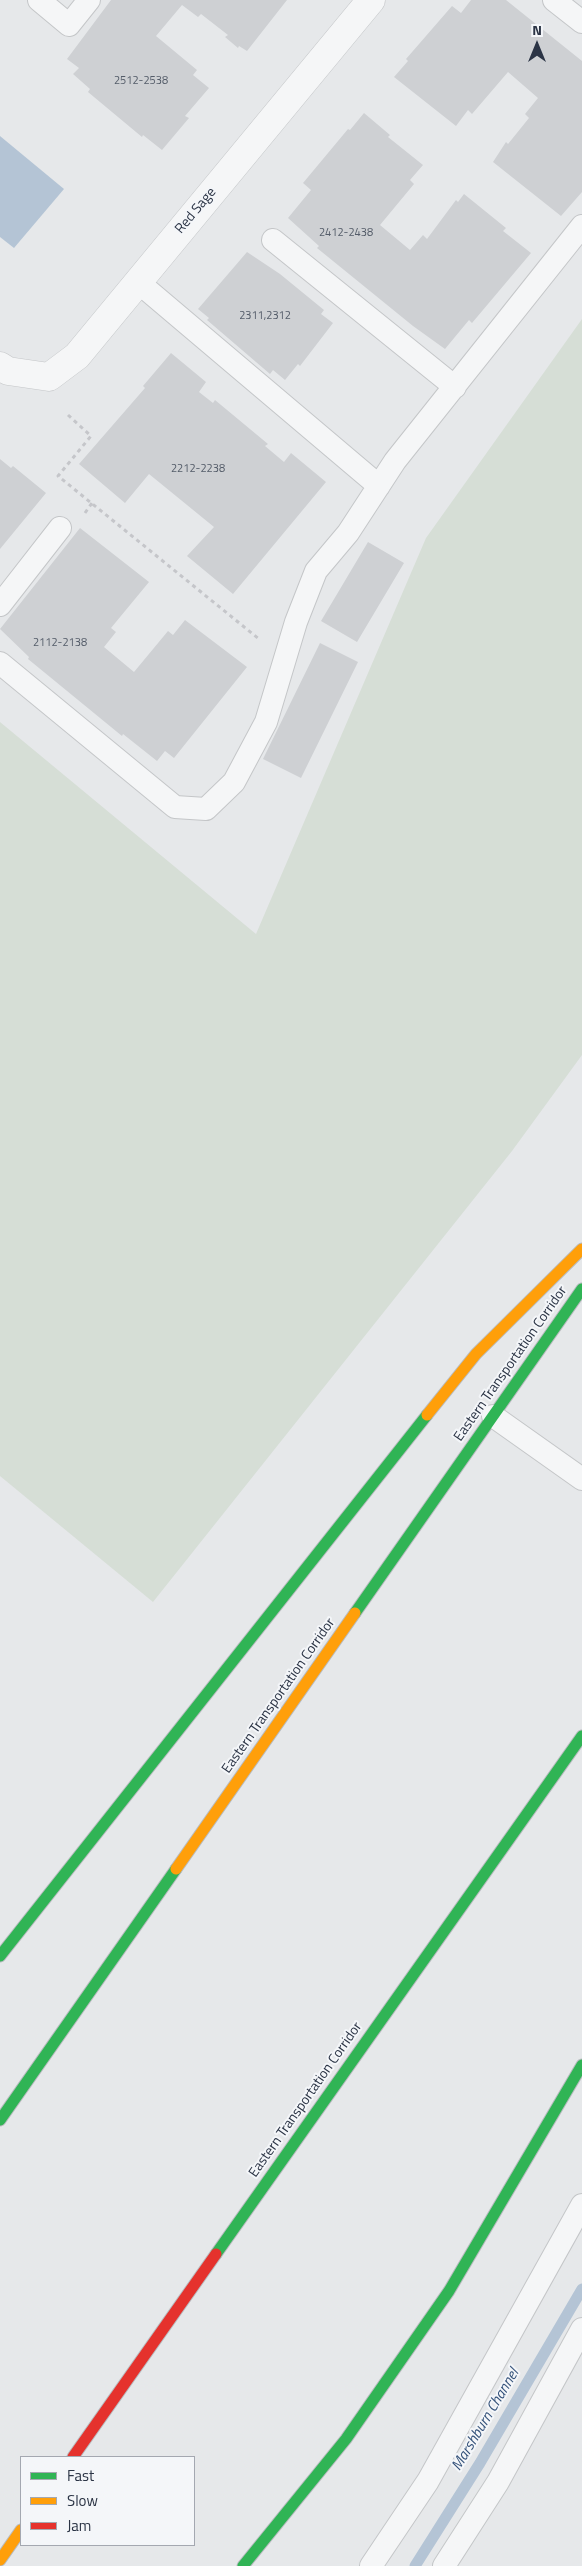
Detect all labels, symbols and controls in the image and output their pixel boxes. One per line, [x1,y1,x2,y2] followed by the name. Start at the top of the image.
[532,19,542,40] text: N
[512,20,562,70] north arrow
[114,74,168,88] house number: 2512-2538
[172,185,220,237] street label: Red Sage
[319,226,373,240] house number: 2412-2438
[239,309,291,323] house number: 2311,2312
[171,462,225,476] house number: 2212-2238
[33,636,87,650] house number: 2112-2138
[451,1283,571,1445] street label: Eastern Transportation Corridor
[219,1615,339,1777] street label: Eastern Transportation Corridor
[246,2019,366,2181] street label: Eastern Transportation Corridor
[448,2366,524,2474] water label: Marshburn Channel
[20,2456,195,2546] legend
[67,2464,94,2487] text: Fast
[67,2489,98,2512] text: Slow
[67,2514,91,2537] text: Jam

